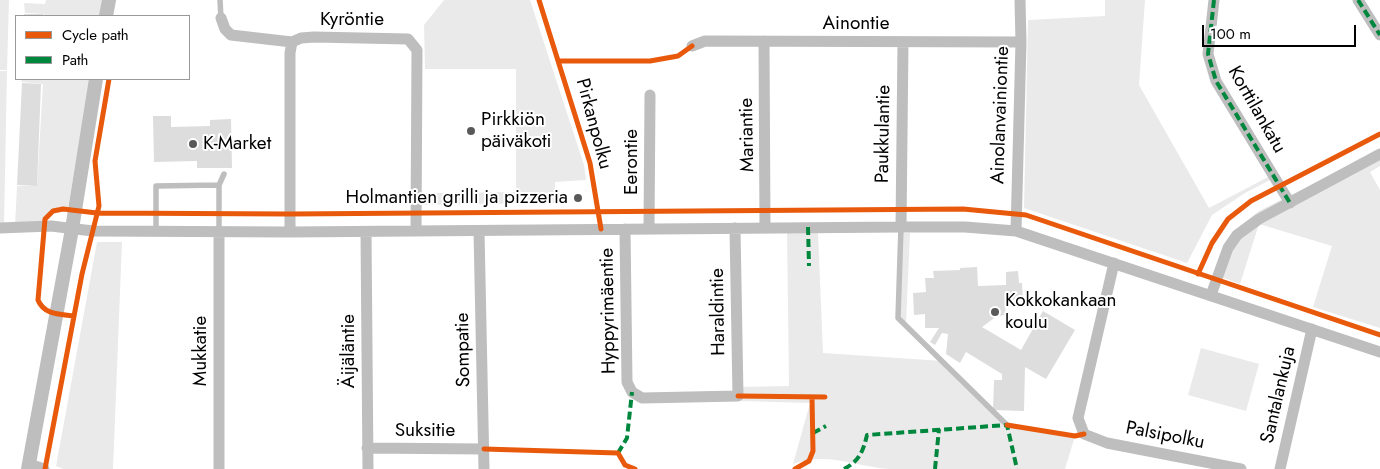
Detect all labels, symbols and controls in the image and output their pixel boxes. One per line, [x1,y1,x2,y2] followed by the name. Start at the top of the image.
[320,9,384,31] street label: Kyröntie
[822,13,890,35] street label: Ainontie
[15,15,190,80] legend
[1205,15,1359,47] scale bar
[1210,23,1251,45] text: 100 m
[62,24,129,46] text: Cycle path
[987,46,1015,184] street label: Ainolanvainiontie
[62,49,88,71] text: Path
[1222,62,1290,158] street label: Korttilankatu
[570,76,616,172] street label: Pirkanpolku
[872,85,896,183] street label: Paukkulantie
[736,98,760,172] street label: Mariantie
[481,109,552,153] place label: Pirkkiön päiväkoti
[465,125,477,137] marker: Pirkkiön päiväkoti
[621,129,643,195] street label: Eerontie
[203,133,271,155] place label: K-Market
[187,138,199,150] marker: K-Market
[346,187,568,209] place label: Holmantien grilli ja pizzeria
[572,192,584,204] marker: Holmantien grilli ja pizzeria
[597,248,621,374] street label: Hyppyrimäentie
[707,268,731,356] street label: Haraldintie
[1005,290,1116,334] place label: Kokkokankaan koulu
[989,306,1001,318] marker: Kokkokankaan koulu
[452,312,476,388] street label: Sompatie
[338,314,360,388] street label: Äijäläntie
[190,316,212,386] street label: Mukkatie
[1257,344,1301,446] street label: Santalankuja
[1124,417,1206,455] street label: Palsipolku
[395,420,455,442] street label: Suksitie

